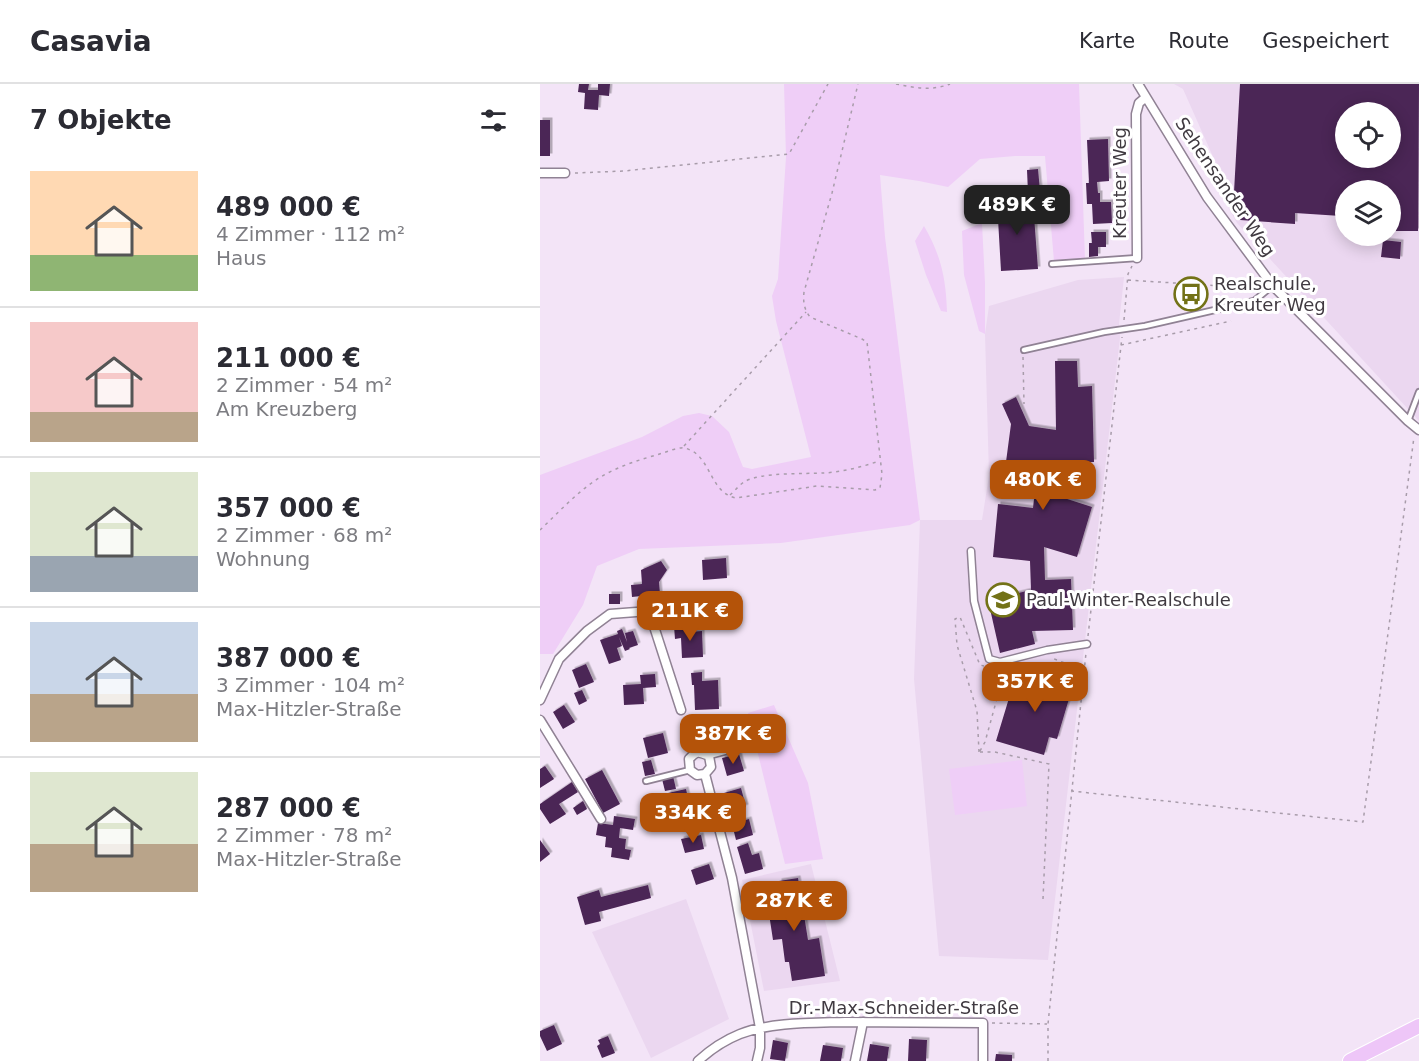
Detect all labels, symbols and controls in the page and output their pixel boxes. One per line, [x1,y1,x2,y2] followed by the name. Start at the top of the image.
[30,25,152,58] text: Casavia
[1079,29,1135,53] text: Karte
[1168,29,1229,53] text: Route
[1262,29,1389,53] text: Gespeichert
[1335,102,1401,246] map controls
[1335,102,1401,168] button: locate
[477,104,510,137] icon: filters
[30,105,172,135] text: 7 Objekte
[1171,113,1280,260] street label: Sehensander Weg
[1109,127,1130,239] street label: Kreuter Weg
[1335,180,1401,246] button: layers
[968,185,1066,236] pin: 489K €
[216,192,361,222] text: 489 000 €
[978,192,1056,216] text: 489K €
[78,195,150,267] icon: home
[216,222,405,246] text: 4 Zimmer · 112 m²
[216,246,266,270] text: Haus
[1214,273,1326,315] place label: Realschule, Kreuter Weg
[1173,276,1209,312] bus stop icon: Realschule, Kreuter Weg
[216,343,361,373] text: 211 000 €
[78,346,150,418] icon: home
[216,373,392,397] text: 2 Zimmer · 54 m²
[216,397,357,421] text: Am Kreuzberg
[994,460,1092,511] pin: 480K €
[1004,467,1082,491] text: 480K €
[216,493,361,523] text: 357 000 €
[78,496,150,568] icon: home
[216,523,392,547] text: 2 Zimmer · 68 m²
[216,547,310,571] text: Wohnung
[985,582,1021,618] school or university icon: Paul-Winter-Realschule
[1026,589,1231,610] place label: Paul-Winter-Realschule
[641,591,739,642] pin: 211K €
[651,598,729,622] text: 211K €
[216,643,361,673] text: 387 000 €
[78,646,150,718] icon: home
[986,662,1084,713] pin: 357K €
[996,669,1074,693] text: 357K €
[216,673,405,697] text: 3 Zimmer · 104 m²
[216,697,401,721] text: Max-Hitzler-Straße
[684,714,782,765] pin: 387K €
[694,721,772,745] text: 387K €
[216,793,361,823] text: 287 000 €
[644,793,742,844] pin: 334K €
[78,796,150,868] icon: home
[654,800,732,824] text: 334K €
[216,823,392,847] text: 2 Zimmer · 78 m²
[216,847,401,871] text: Max-Hitzler-Straße
[745,881,843,932] pin: 287K €
[755,888,833,912] text: 287K €
[789,997,1019,1018] street label: Dr.-Max-Schneider-Straße

